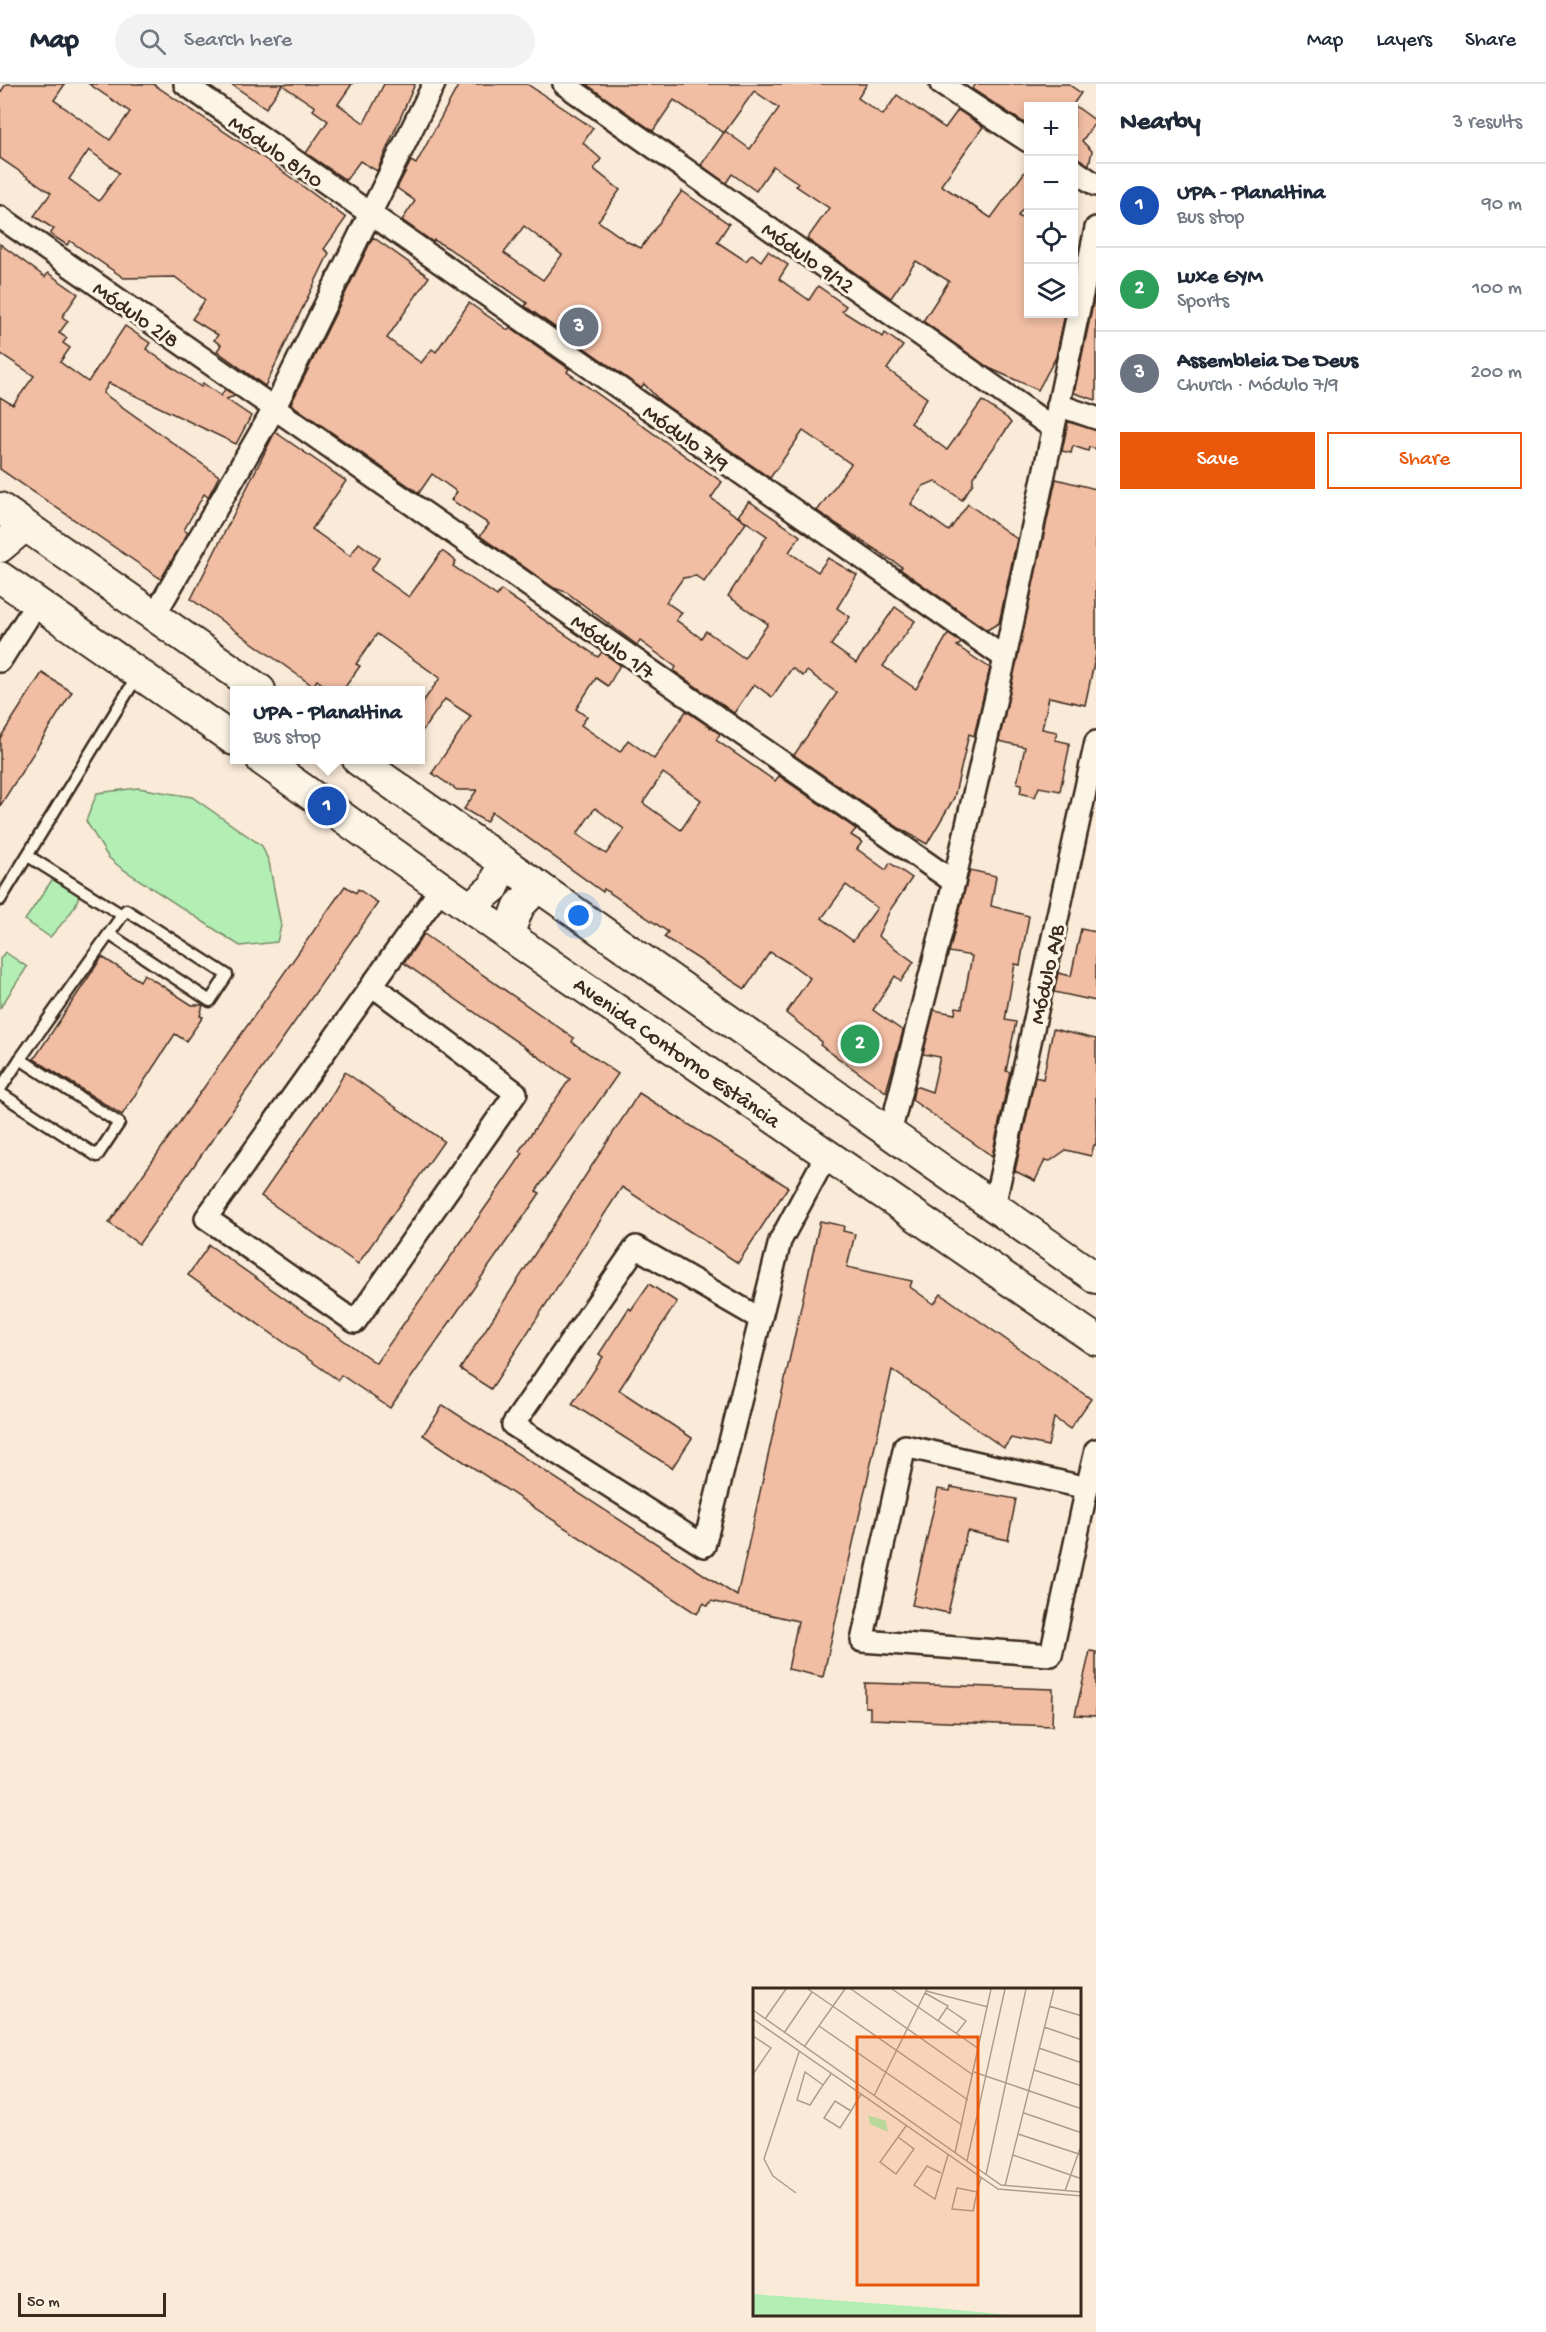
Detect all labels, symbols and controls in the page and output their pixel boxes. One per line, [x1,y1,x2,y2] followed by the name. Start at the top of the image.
[115,14,535,68] search box
[30,25,79,58] text: Map
[136,25,169,58] icon: search
[184,28,292,54] text: Search here
[1307,29,1343,54] text: Map
[1376,29,1432,54] text: Layers
[1465,29,1516,54] text: Share
[1024,102,1078,318] map controls
[1024,102,1078,156] button: +
[1120,108,1201,139] text: Nearby
[222,111,327,195] street label: Módulo 8/10
[1453,112,1522,135] text: 3 results
[1024,156,1078,210] button: −
[1177,181,1325,207] text: UPA - Planaltina
[1135,194,1144,217] text: 1
[1482,194,1522,217] text: 90 m
[1177,207,1244,230] text: Bus stop
[1024,210,1078,264] button: locate
[755,218,858,301] street label: Módulo 9/12
[1024,264,1078,318] button: layers
[1177,265,1263,291] text: Luxe GYM
[86,277,183,355] street label: Módulo 2/8
[1135,278,1144,301] text: 2
[1472,278,1522,301] text: 100 m
[1177,291,1229,314] text: Sports
[560,304,598,350] pin: 3
[1177,349,1358,375] text: Assembleia De Deus
[1134,362,1145,385] text: 3
[1471,362,1522,385] text: 200 m
[1177,375,1338,398] text: Church · Módulo 7/9
[637,400,733,478] street label: Módulo 7/9
[1120,432,1315,489] button: Save
[1327,432,1522,489] button: Share
[565,610,659,687] street label: Módulo 1/7
[230,686,425,764] popup
[253,701,402,727] text: UPA - Planaltina
[253,727,321,750] text: Bus stop
[308,784,346,828] pin: 1
[564,901,593,930] your location
[1026,922,1072,1027] street label: Módulo A/B
[567,973,785,1136] street label: Avenida Contorno Estância
[840,1022,880,1066] pin: 2
[753,1988,1081,2317] inset map
[18,2290,166,2318] scale bar
[27,2294,60,2313] text: 50 m

